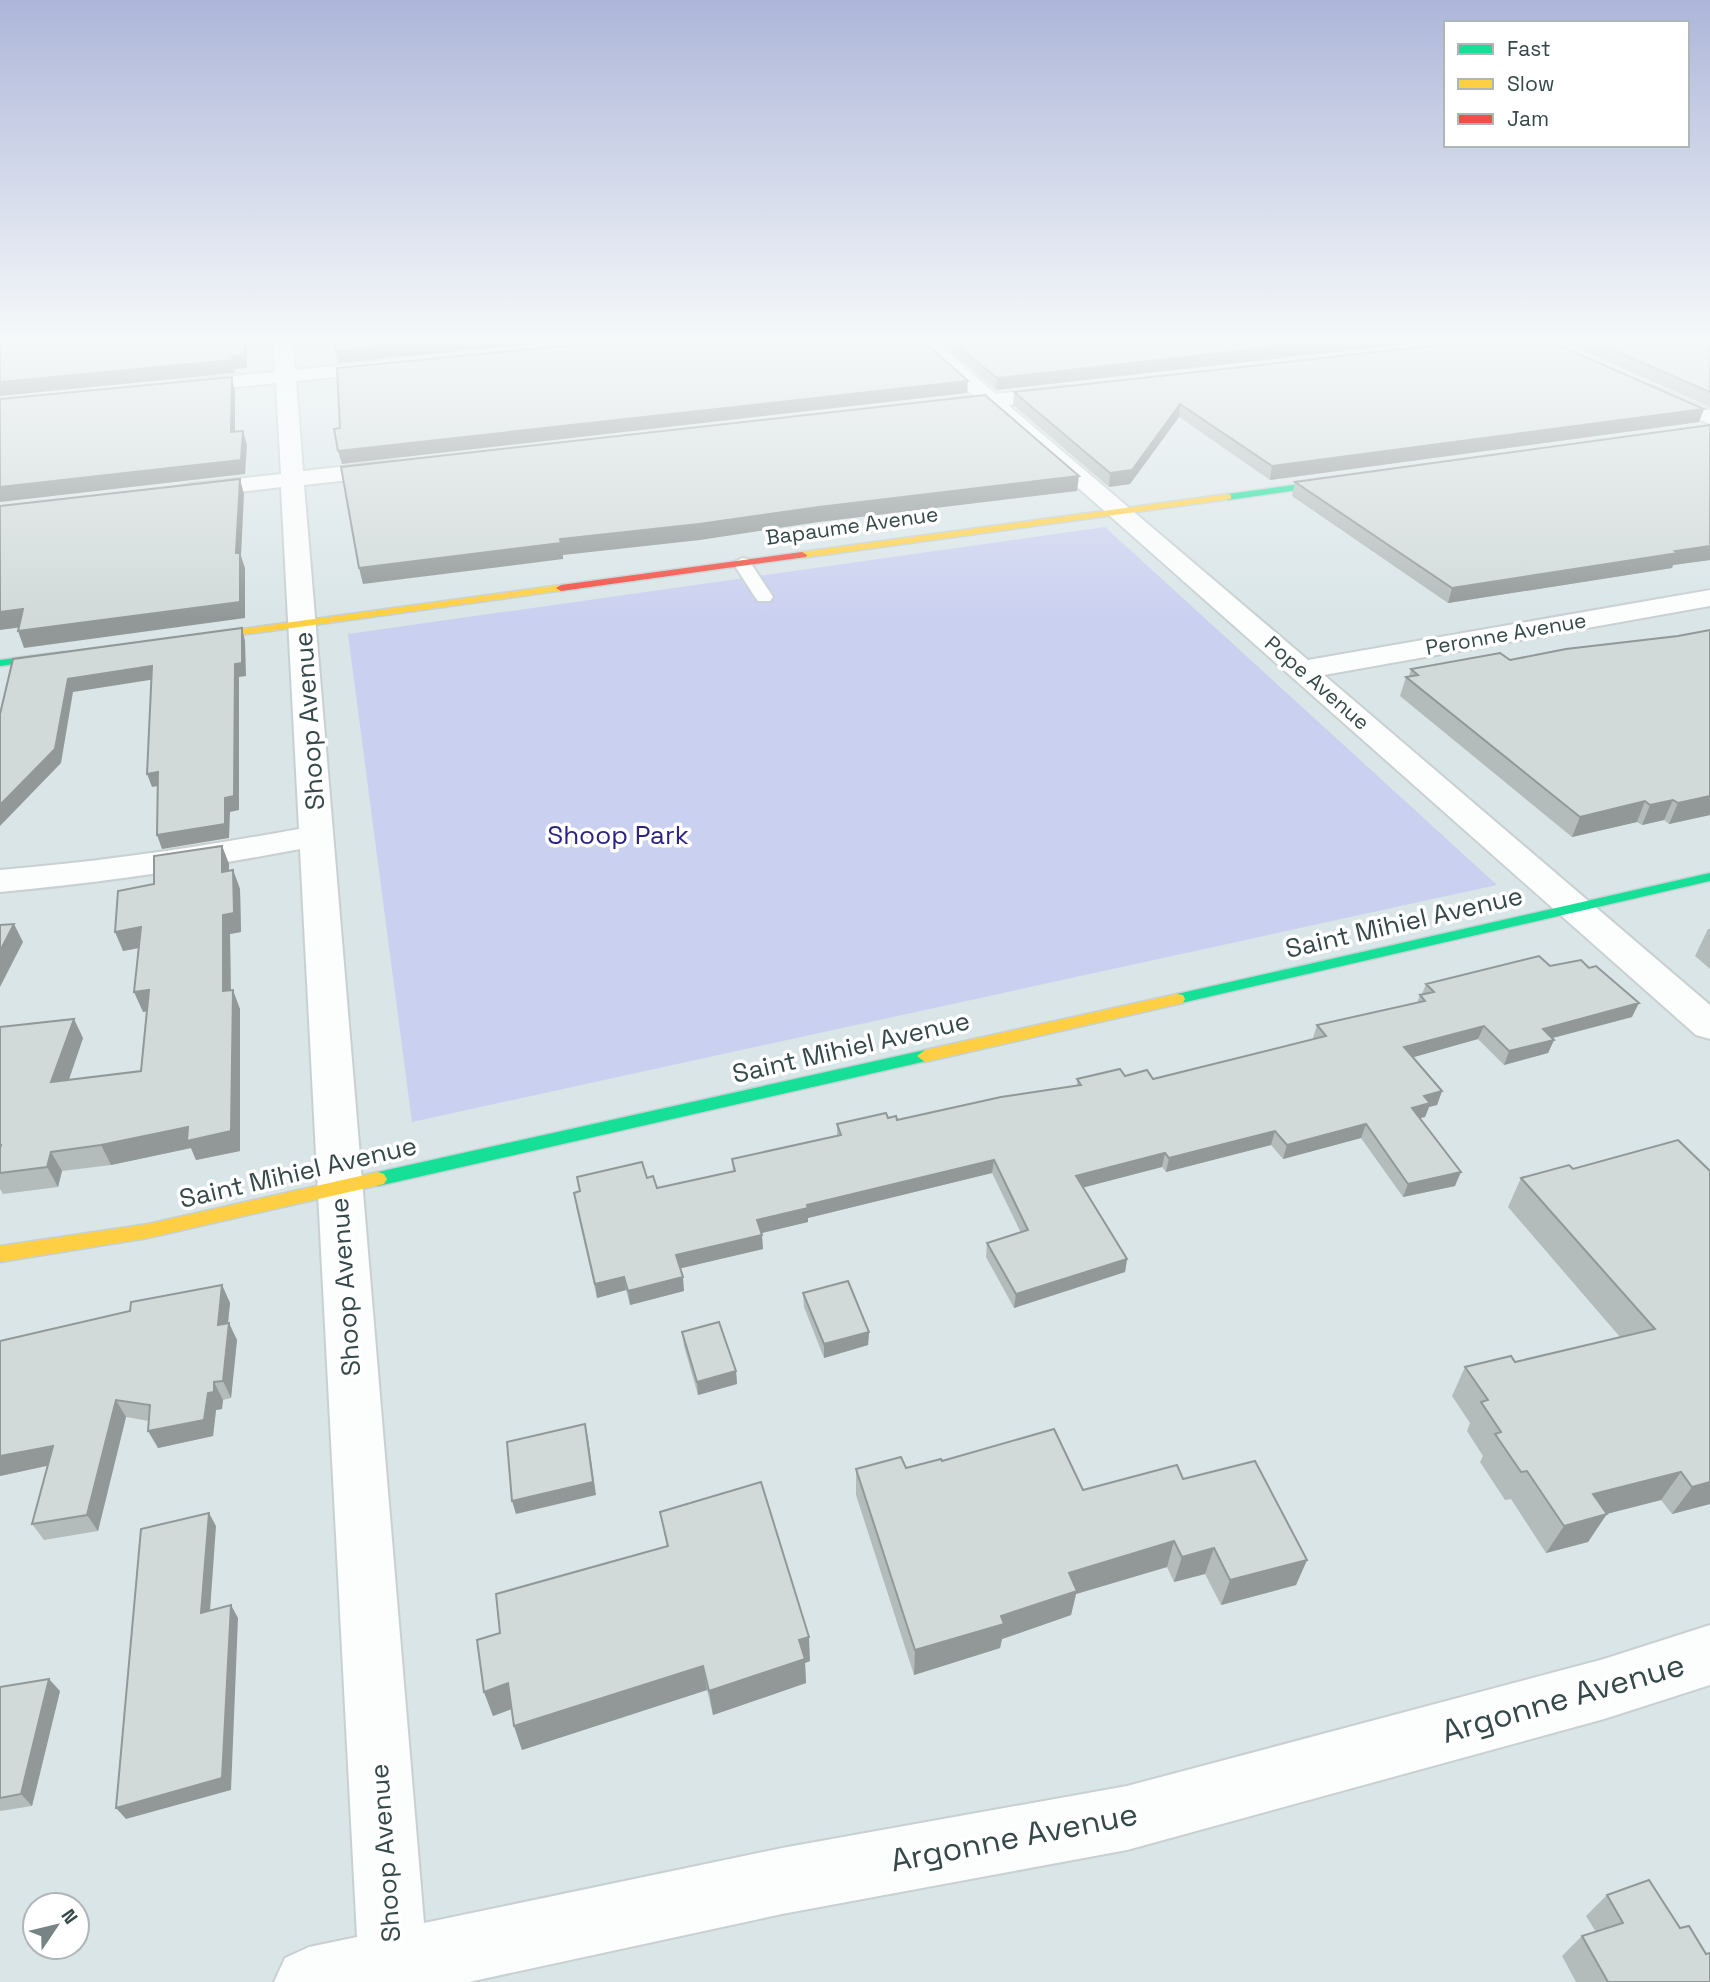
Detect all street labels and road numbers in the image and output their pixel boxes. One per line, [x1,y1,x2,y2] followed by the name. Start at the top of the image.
[764,500,940,551] street label: Bapaume Avenue
[1423,606,1588,661] street label: Peronne Avenue
[1259,630,1375,736] street label: Pope Avenue
[286,631,332,811] street label: Shoop Avenue
[1282,878,1526,966] street label: Saint Mihiel Avenue
[729,1003,973,1091] street label: Saint Mihiel Avenue
[176,1128,420,1216] street label: Saint Mihiel Avenue
[322,1197,368,1377] street label: Shoop Avenue
[1437,1644,1689,1752] street label: Argonne Avenue
[362,1763,408,1943] street label: Shoop Avenue
[887,1793,1141,1881] street label: Argonne Avenue

